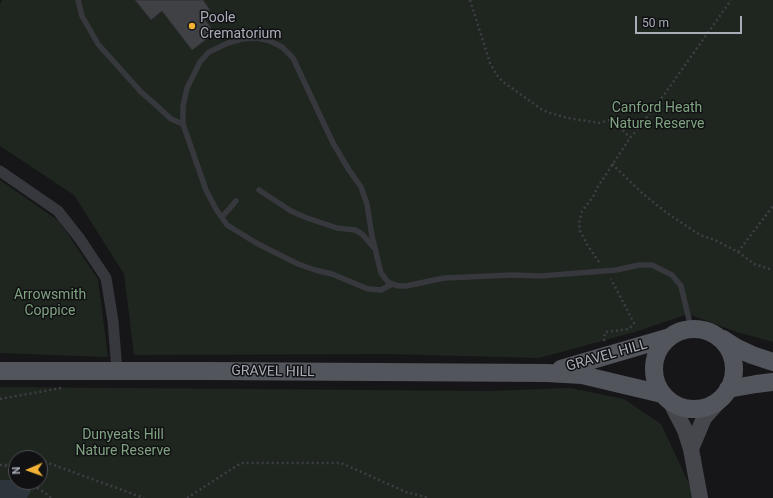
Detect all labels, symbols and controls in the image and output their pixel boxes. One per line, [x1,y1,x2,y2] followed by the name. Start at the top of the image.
[637,8,744,34] scale bar
[200,10,282,42] place label: Poole Crematorium
[642,16,669,30] text: 50 m
[187,21,197,31] marker: Poole Crematorium
[609,100,705,132] park label: Canford Heath Nature Reserve
[14,287,86,320] park label: Arrowsmith Coppice
[565,336,649,376] street label: GRAVEL HILL
[231,363,315,381] street label: GRAVEL HILL
[75,427,171,460] park label: Dunyeats Hill Nature Reserve
[8,450,48,490] north arrow
[10,466,23,475] text: N

